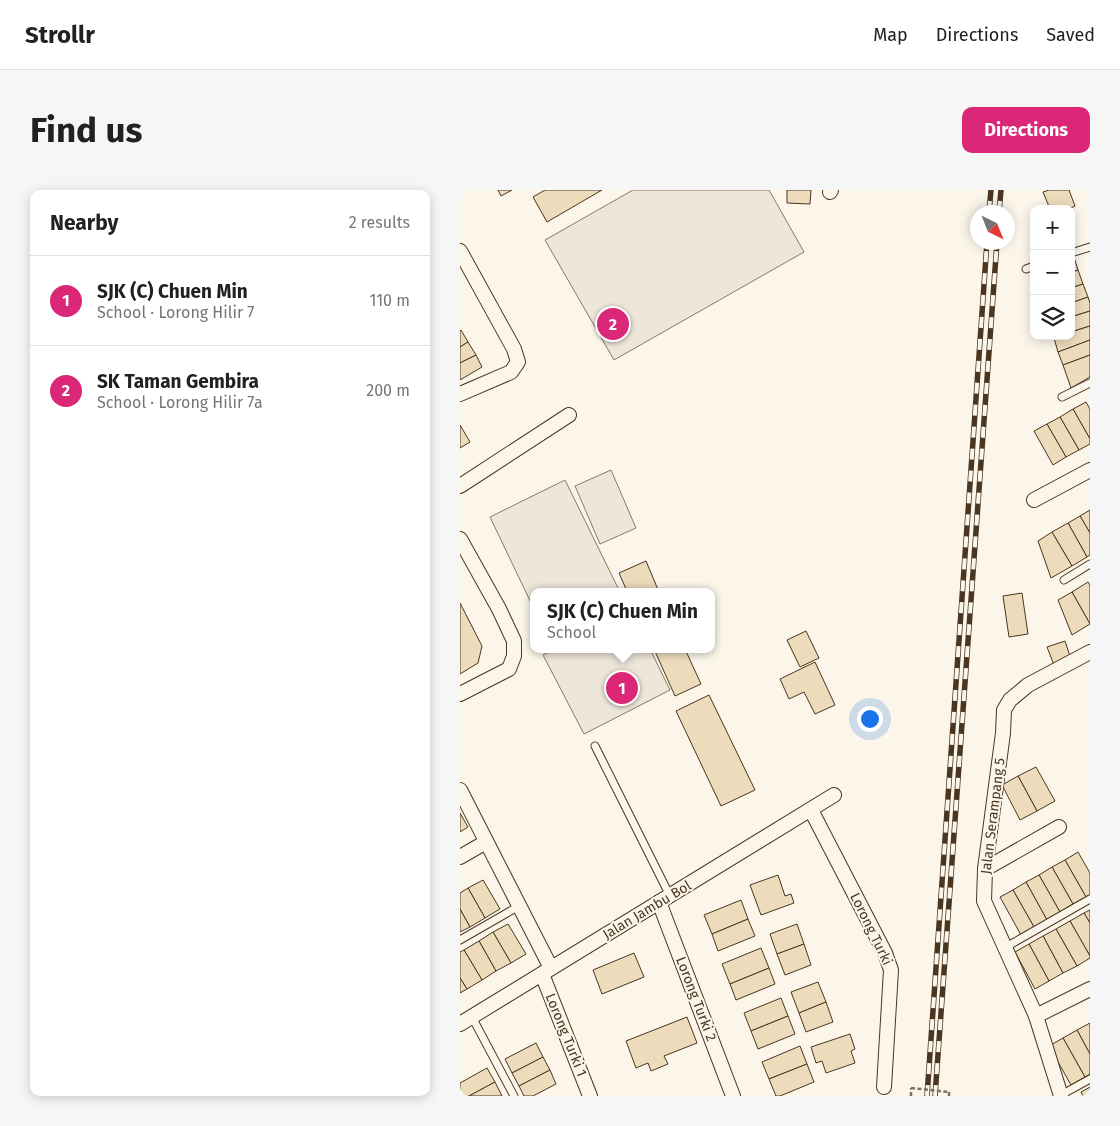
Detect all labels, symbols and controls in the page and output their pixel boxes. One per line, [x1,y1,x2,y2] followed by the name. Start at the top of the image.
[25,21,95,49] text: Strollr
[873,24,908,46] text: Map
[936,24,1018,46] text: Directions
[1046,24,1095,46] text: Saved
[962,107,1090,153] button: Directions
[30,109,142,151] text: Find us
[970,205,1015,250] north arrow
[1030,205,1075,340] map controls
[1030,205,1075,250] button: +
[50,210,118,236] text: Nearby
[349,213,410,232] text: 2 results
[1030,250,1075,295] button: −
[97,280,248,303] text: SJK (C) Chuen Min
[62,291,70,310] text: 1
[369,291,410,310] text: 110 m
[1030,295,1075,340] button: layers
[97,303,254,322] text: School · Lorong Hilir 7
[597,305,629,343] pin: 2
[97,370,259,393] text: SK Taman Gembira
[62,381,70,400] text: 2
[366,381,410,400] text: 200 m
[97,393,263,412] text: School · Lorong Hilir 7a
[530,588,715,653] popup
[547,600,698,623] text: SJK (C) Chuen Min
[547,623,596,642] text: School
[606,669,638,707] pin: 1
[857,706,883,732] your location
[977,757,1009,875] street label: Jalan Serampang 5
[600,877,694,943] street label: Jalan Jambu Bol
[846,890,896,968] street label: Lorong Turki
[672,954,720,1044] street label: Lorong Turki 2
[542,991,590,1079] street label: Lorong Turki 1

